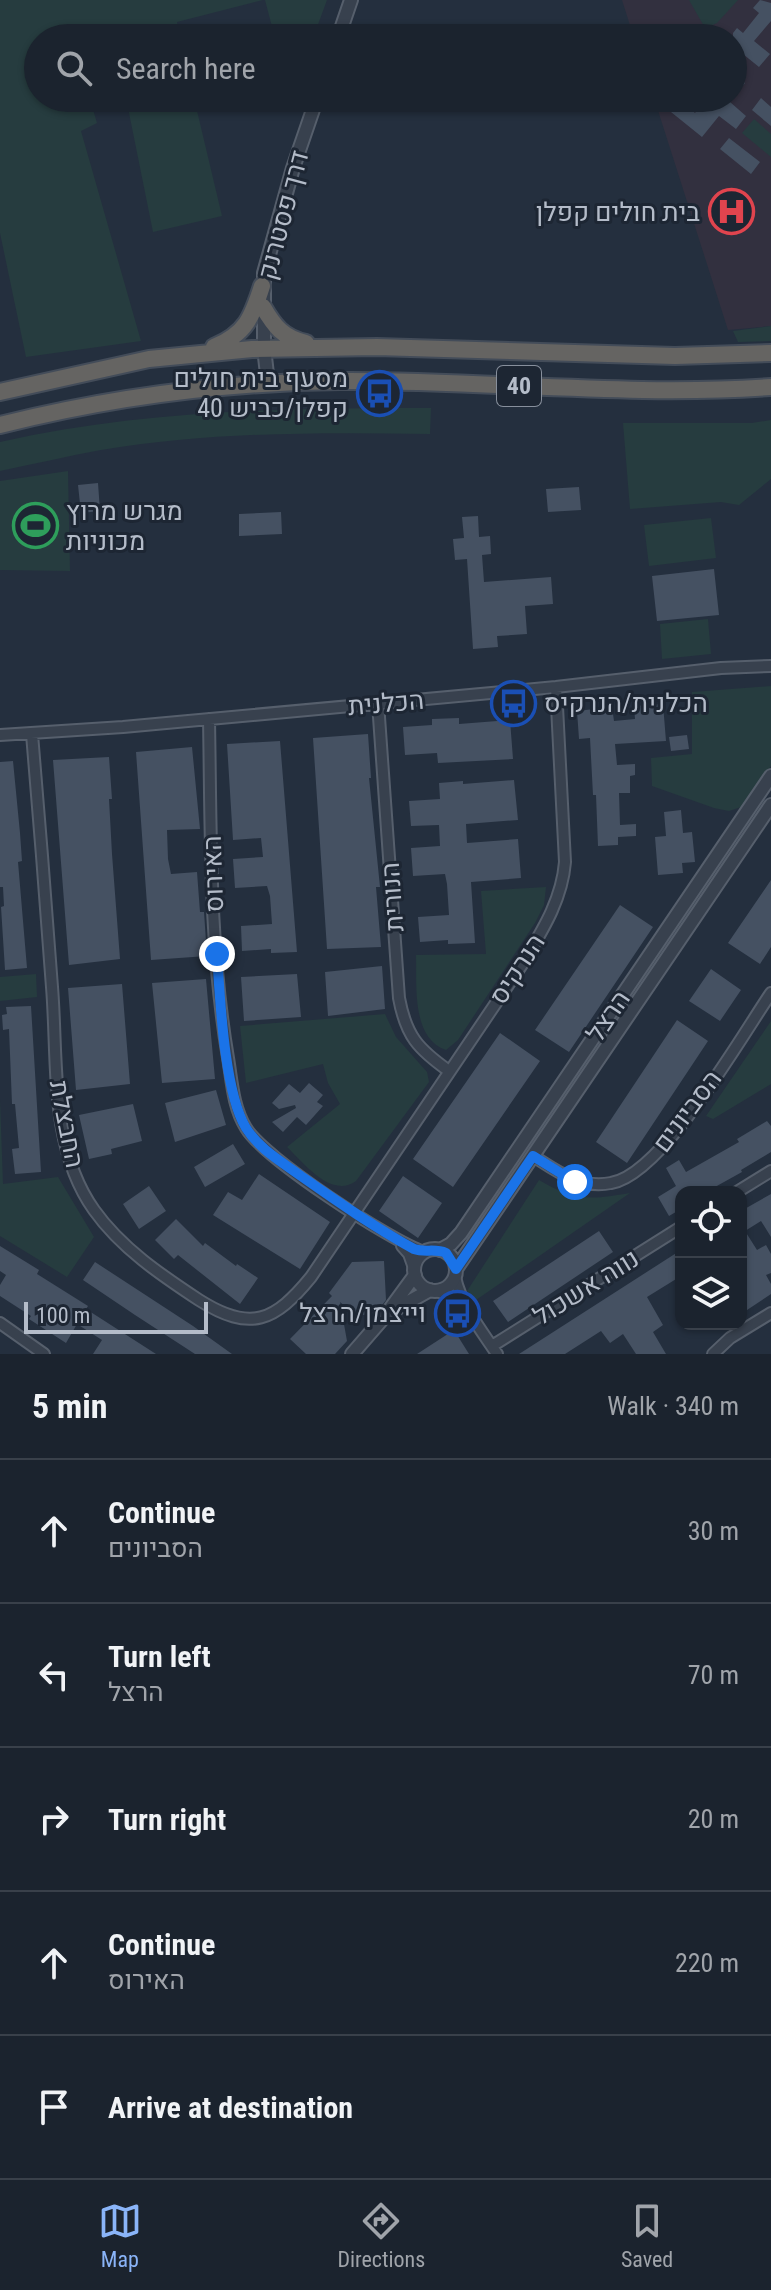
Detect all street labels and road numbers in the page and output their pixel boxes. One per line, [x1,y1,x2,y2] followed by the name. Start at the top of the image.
[251,147,315,283] street label: דרך פסטרנק
[497,366,541,406] road number: 40
[347,685,425,721] street label: הכלנית
[197,835,229,913] street label: האירוס
[375,861,409,933] street label: הנורית
[483,928,551,1010] street label: הנרקיס
[580,985,636,1047] street label: הרצל
[646,1064,728,1158] street label: הסביונים
[44,1078,90,1170] street label: החבצלת
[528,1243,644,1331] street label: נווה אשכול

